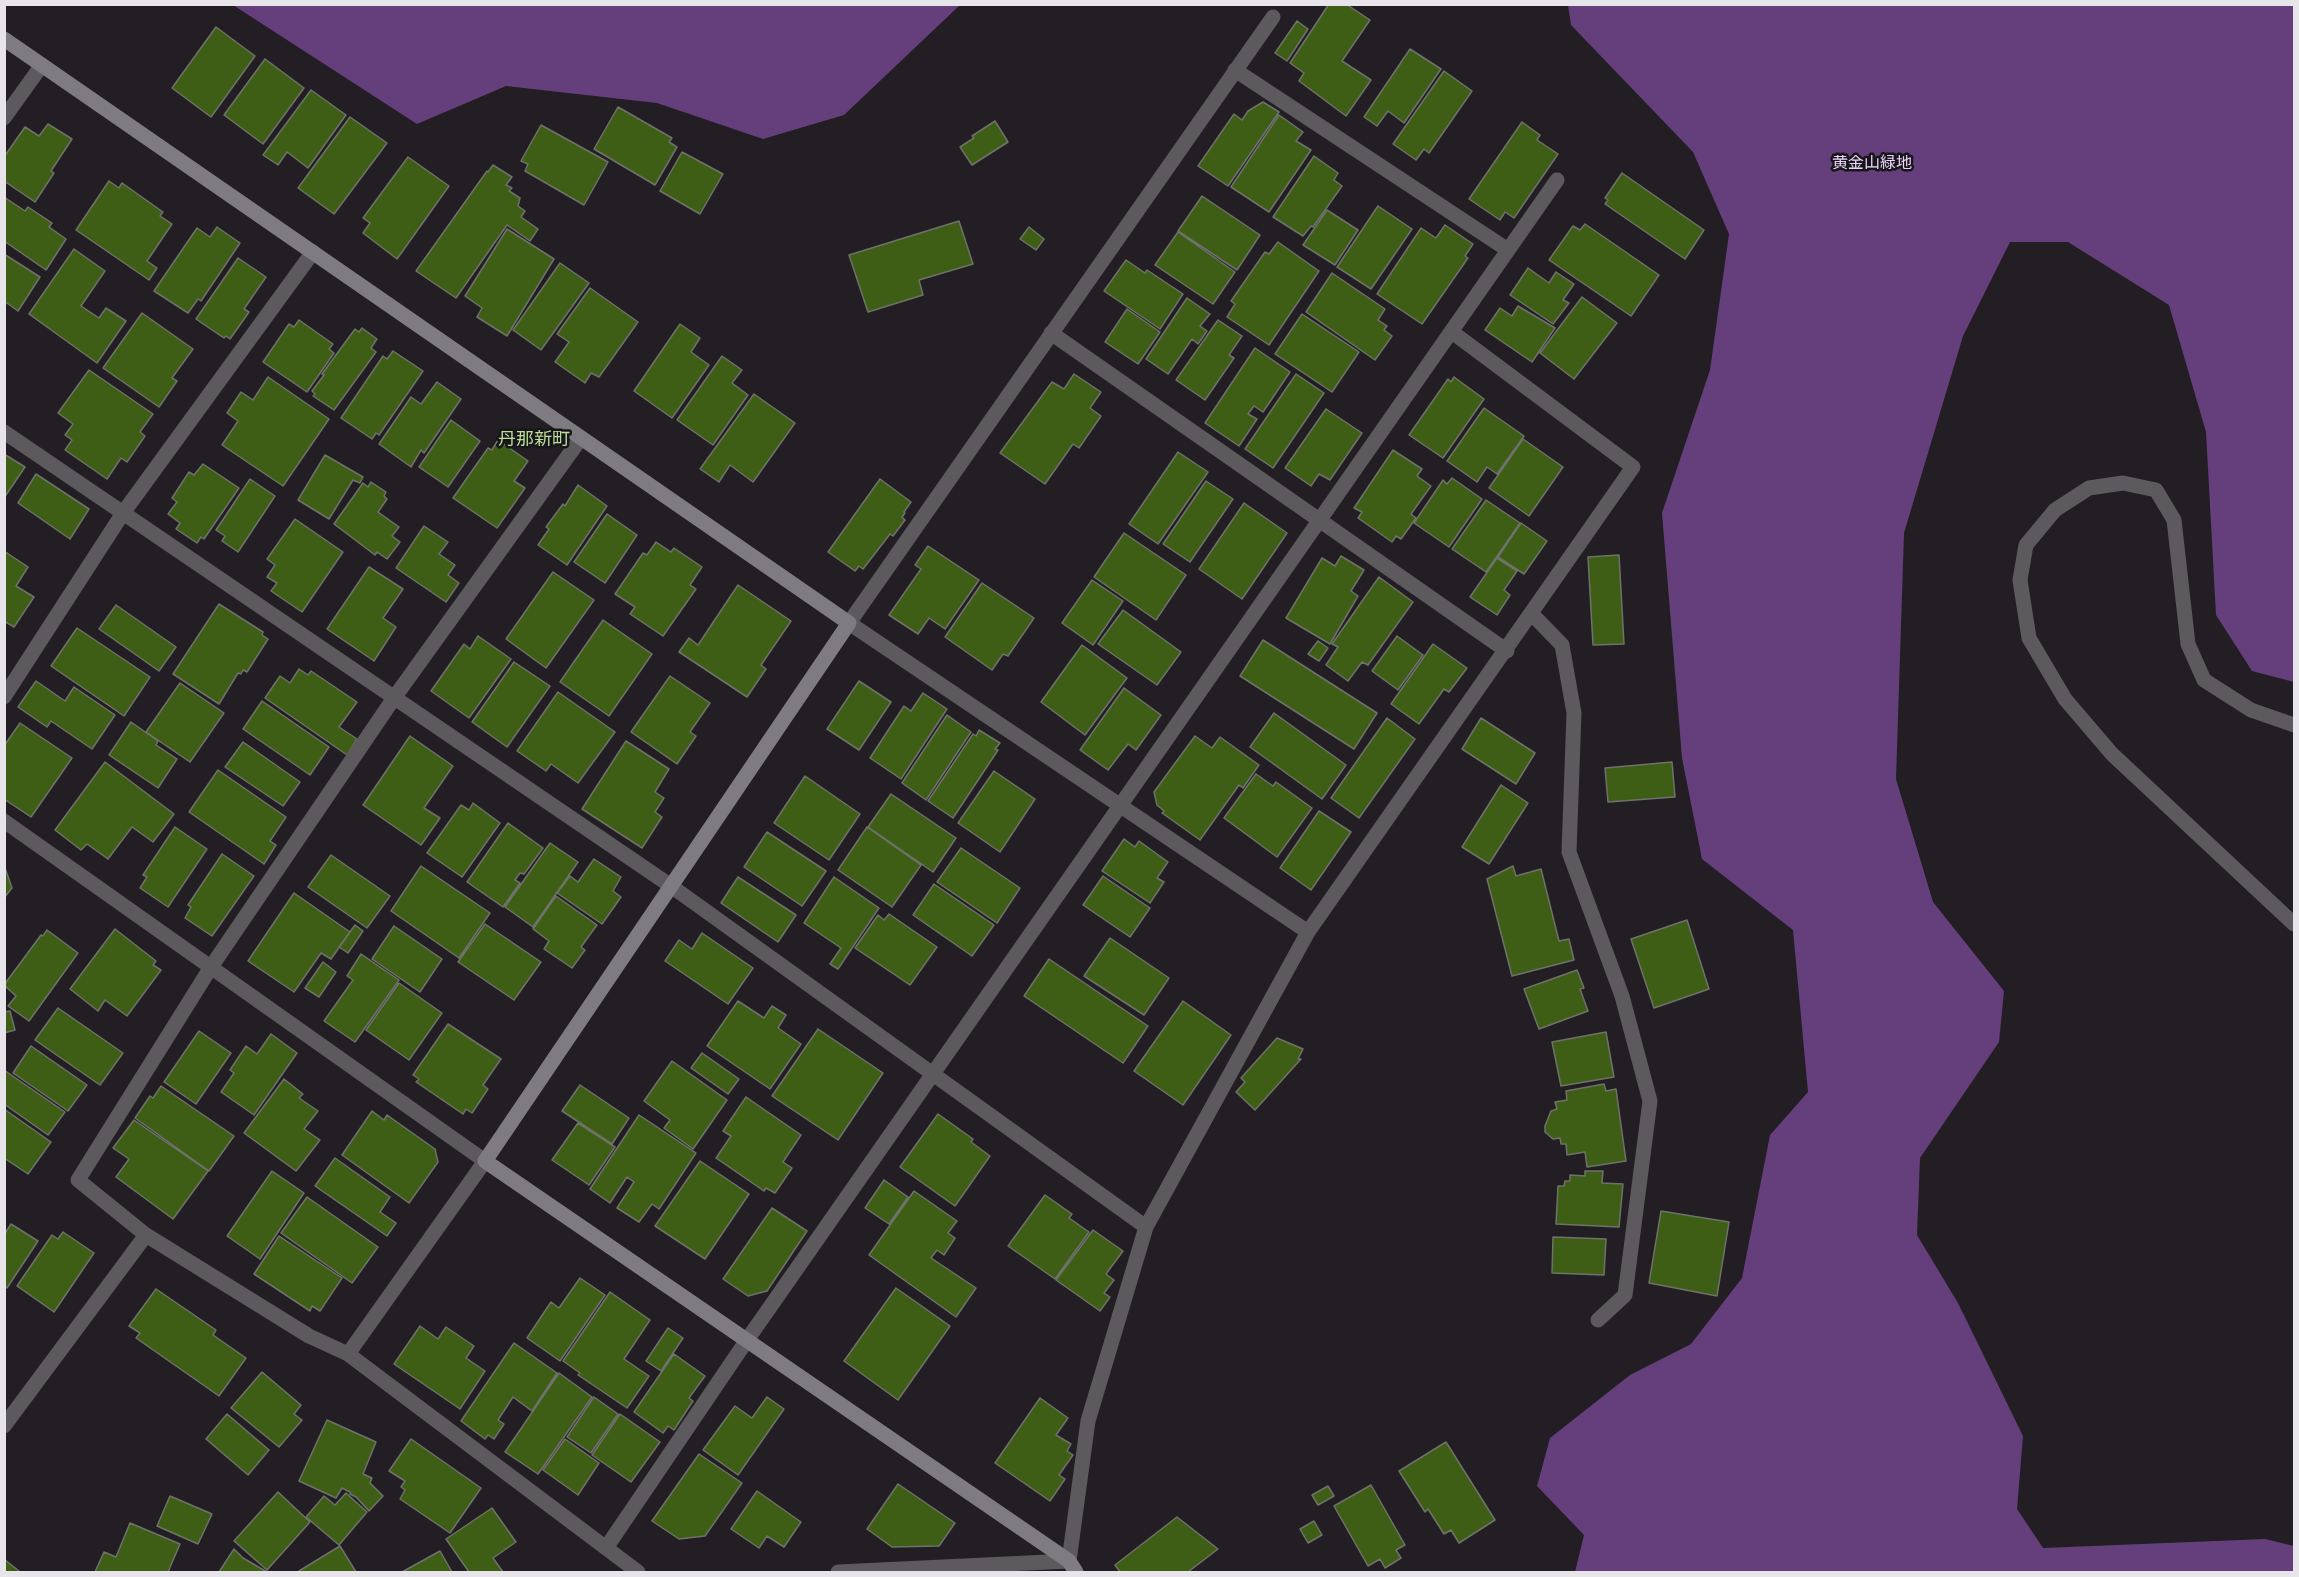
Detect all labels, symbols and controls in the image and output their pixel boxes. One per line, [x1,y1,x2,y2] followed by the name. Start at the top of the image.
[1832,153,1912,173] park label: 黄金山緑地
[498,429,570,451] district label: 丹那新町

